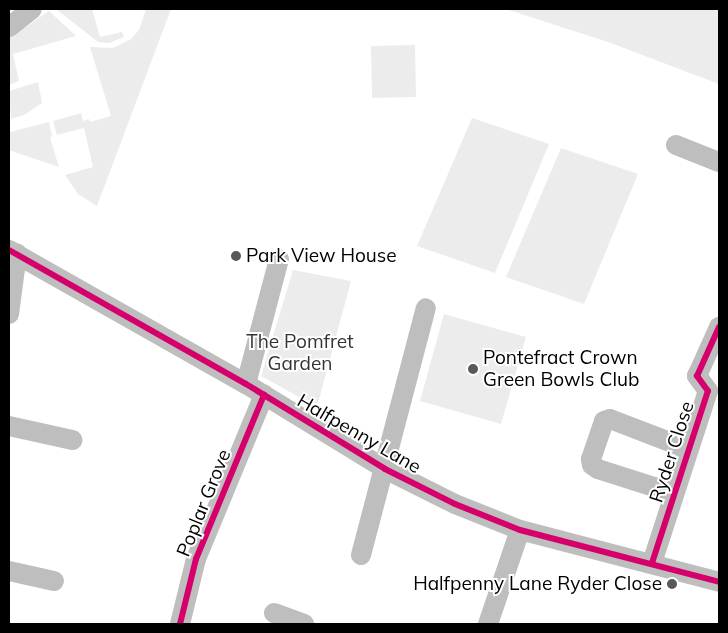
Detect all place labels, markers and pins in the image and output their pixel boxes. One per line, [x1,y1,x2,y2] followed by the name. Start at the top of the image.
[246,245,397,267] place label: Park View House
[230,250,242,262] marker: Park View House
[483,347,639,391] place label: Pontefract Crown Green Bowls Club
[467,363,479,375] marker: Pontefract Crown Green Bowls Club
[413,573,662,595] place label: Halfpenny Lane Ryder Close
[666,578,678,590] marker: Halfpenny Lane Ryder Close

